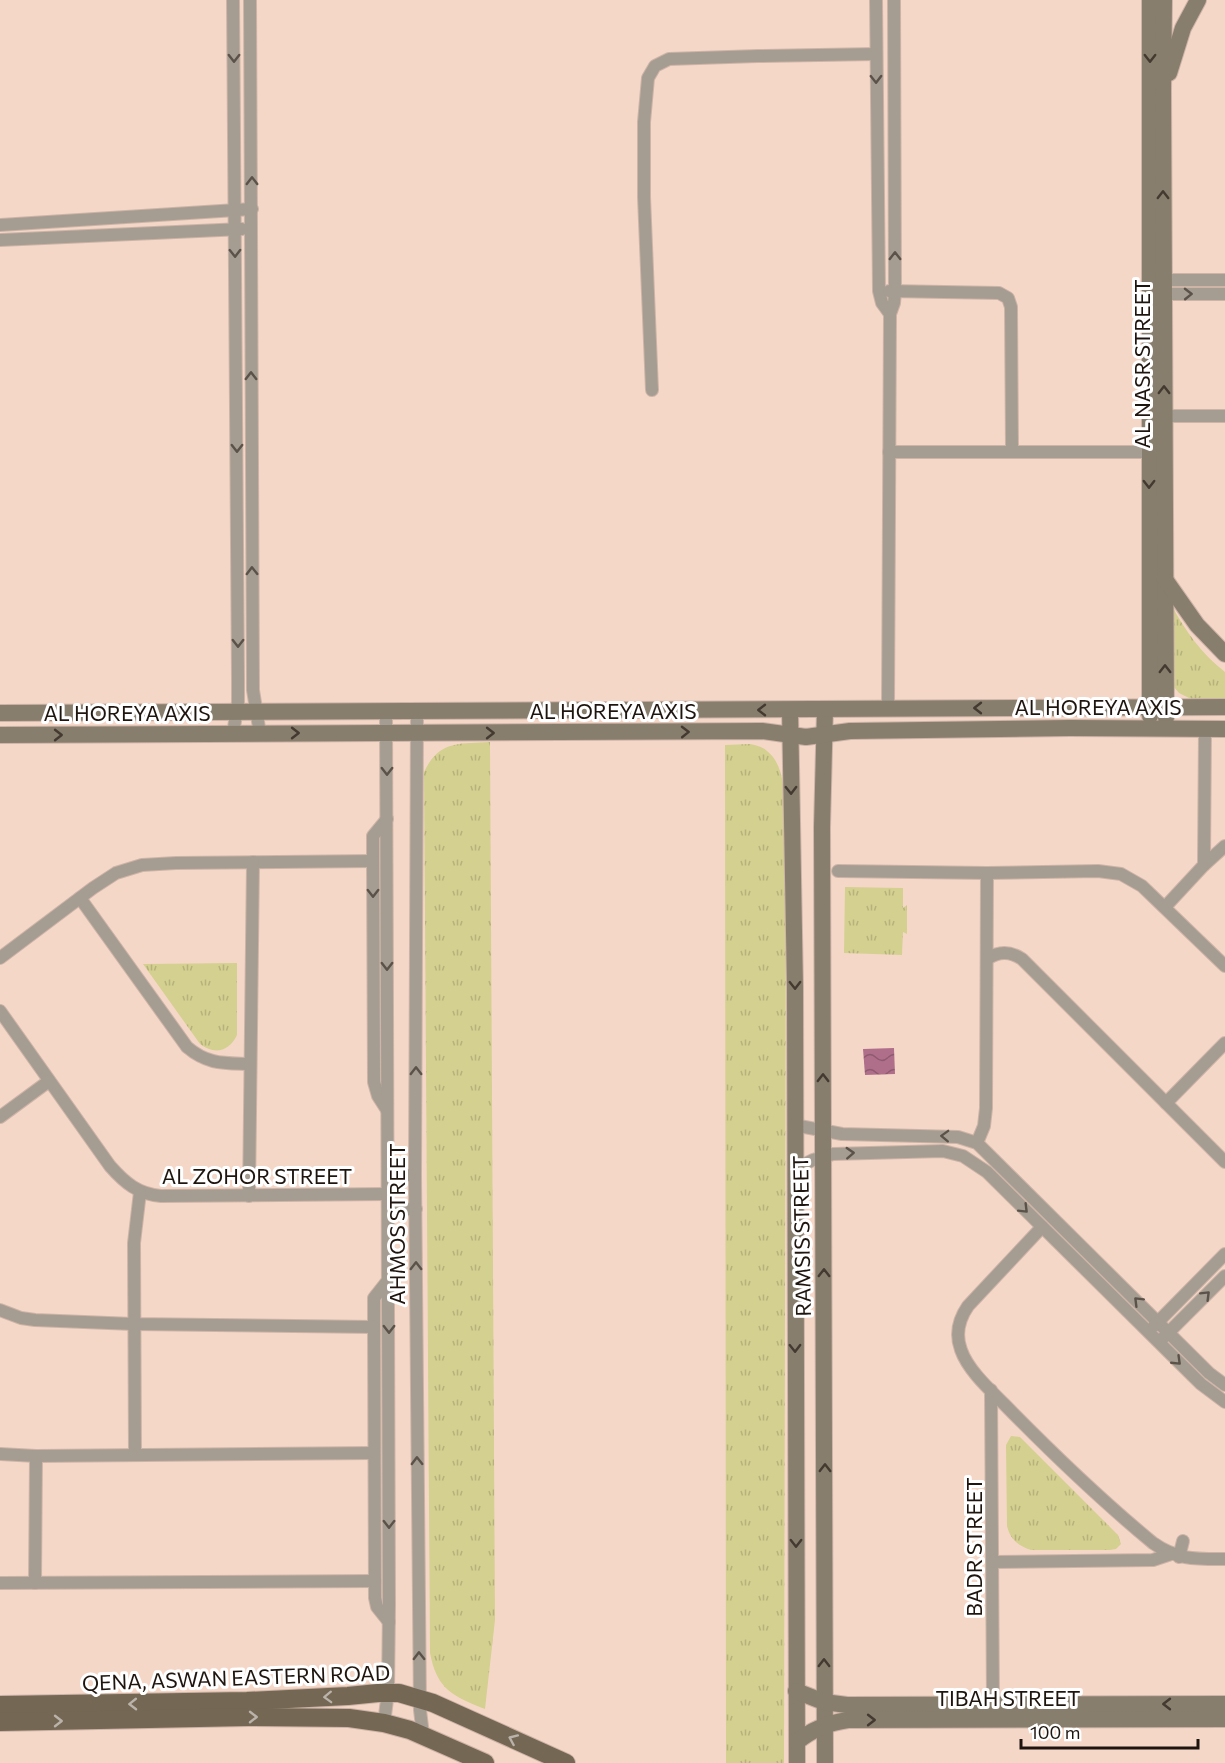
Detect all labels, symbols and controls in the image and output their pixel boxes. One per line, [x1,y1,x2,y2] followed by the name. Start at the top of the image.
[228,54,240,63] one-way arrow
[1143,54,1156,63] one-way arrow
[870,75,882,84] one-way arrow
[246,176,258,185] one-way arrow
[1157,191,1170,200] one-way arrow
[229,249,241,258] one-way arrow
[889,252,901,261] one-way arrow
[1129,279,1154,449] street label: AL NASR STREET
[1183,288,1192,300] one-way arrow
[245,371,257,380] one-way arrow
[1158,386,1170,395] one-way arrow
[231,444,243,453] one-way arrow
[1143,480,1155,489] one-way arrow
[246,566,258,575] one-way arrow
[232,639,244,648] one-way arrow
[1159,665,1171,674] one-way arrow
[1014,694,1182,719] street label: AL HOREYA AXIS
[529,698,697,723] street label: AL HOREYA AXIS
[43,700,211,725] street label: AL HOREYA AXIS
[973,702,982,715] one-way arrow
[757,704,766,716] one-way arrow
[681,726,690,738] one-way arrow
[291,727,300,739] one-way arrow
[486,727,495,739] one-way arrow
[54,729,63,741] one-way arrow
[381,766,393,775] one-way arrow
[784,785,797,794] one-way arrow
[367,889,379,898] one-way arrow
[381,961,393,970] one-way arrow
[788,980,801,989] one-way arrow
[410,1066,422,1075] one-way arrow
[817,1073,829,1082] one-way arrow
[941,1130,950,1143] one-way arrow
[384,1143,409,1305] street label: AHMOS STREET
[845,1147,854,1160] one-way arrow
[787,1155,815,1317] street label: RAMSIS STREET
[162,1163,352,1188] street label: AL ZOHOR STREET
[1016,1201,1027,1212] one-way arrow
[410,1261,422,1270] one-way arrow
[818,1268,830,1277] one-way arrow
[1199,1291,1210,1302] one-way arrow
[1134,1297,1144,1308] one-way arrow
[383,1324,395,1333] one-way arrow
[789,1343,802,1352] one-way arrow
[1170,1354,1181,1365] one-way arrow
[411,1456,423,1465] one-way arrow
[819,1463,831,1472] one-way arrow
[961,1477,986,1617] street label: BADR STREET
[383,1519,395,1528] one-way arrow
[790,1538,802,1547] one-way arrow
[413,1651,425,1660] one-way arrow
[818,1658,830,1667] one-way arrow
[81,1659,391,1695] street label: QENA, ASWAN EASTERN ROAD
[935,1685,1081,1710] street label: TIBAH STREET
[323,1691,332,1704] one-way arrow
[128,1697,137,1710] one-way arrow
[1162,1698,1171,1710] one-way arrow
[249,1711,258,1723] one-way arrow
[1021,1712,1198,1750] scale bar
[866,1714,875,1726] one-way arrow
[54,1715,63,1727] one-way arrow
[1030,1721,1080,1743] text: 100 m
[509,1734,520,1746] one-way arrow

